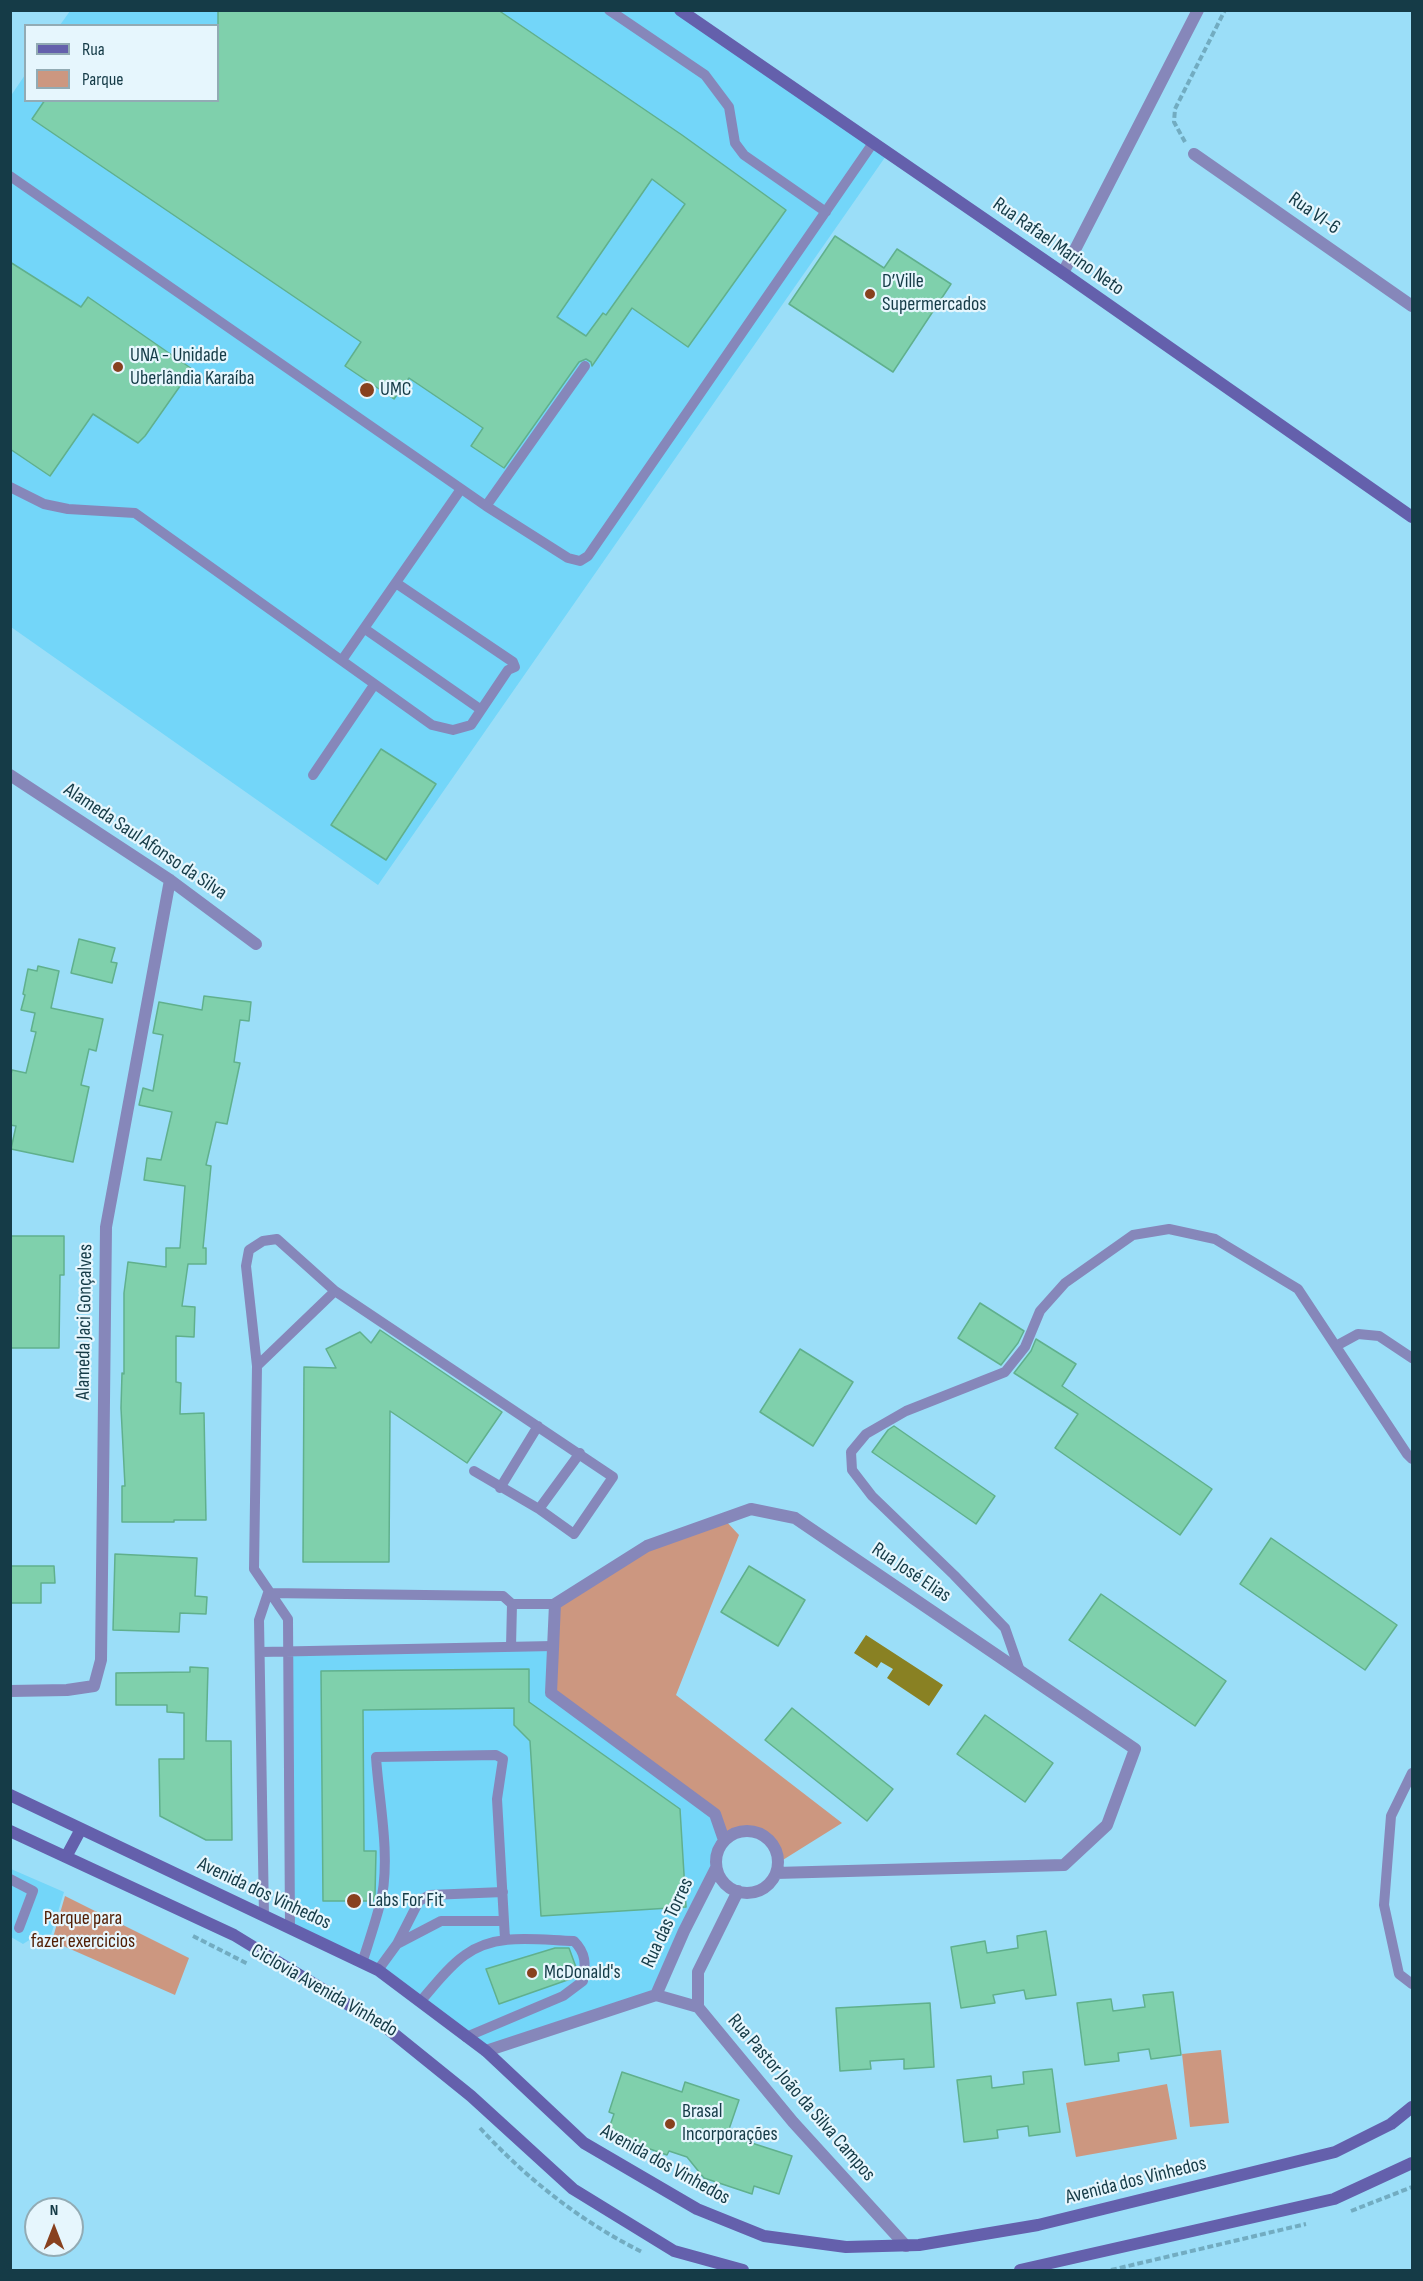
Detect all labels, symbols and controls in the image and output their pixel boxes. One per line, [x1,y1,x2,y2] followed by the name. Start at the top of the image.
[24,24,219,102] legend
[82,39,105,60] text: Rua
[82,69,123,90] text: Parque
[1284,188,1344,240] street label: Rua VI-6
[988,193,1128,301] street label: Rua Rafael Marino Neto
[882,270,987,317] place label: D’Ville Supermercados
[863,287,877,301] marker: D’Ville Supermercados
[130,344,254,391] place label: UNA - Unidade Uberlândia Karaíba
[111,360,125,374] marker: UNA - Unidade Uberlândia Karaíba
[380,378,411,402] place label: UMC
[358,381,376,399] marker: UMC
[59,778,231,906] street label: Alameda Saul Afonso da Silva
[72,1244,98,1400] street label: Alameda Jaci Gonçalves
[867,1538,955,1608] street label: Rua José Elias
[194,1853,334,1935] street label: Avenida dos Vinhedos
[637,1874,699,1972] street label: Rua das Torres
[368,1889,444,1913] place label: Labs For Fit
[345,1892,363,1910] marker: Labs For Fit
[31,1907,135,1954] park label: Parque para fazer exercicios
[246,1939,402,2043] street label: Ciclovia Avenida Vinhedo
[544,1961,621,1985] place label: McDonald's
[525,1966,539,1980] marker: McDonald's
[722,2010,880,2186] street label: Rua Pastor João da Silva Campos
[682,2100,778,2147] place label: Brasal Incorporações
[663,2117,677,2131] marker: Brasal Incorporações
[596,2120,734,2210] street label: Avenida dos Vinhedos
[1063,2152,1209,2210] street label: Avenida dos Vinhedos
[24,2197,84,2257] north arrow
[50,2201,58,2220] text: N

